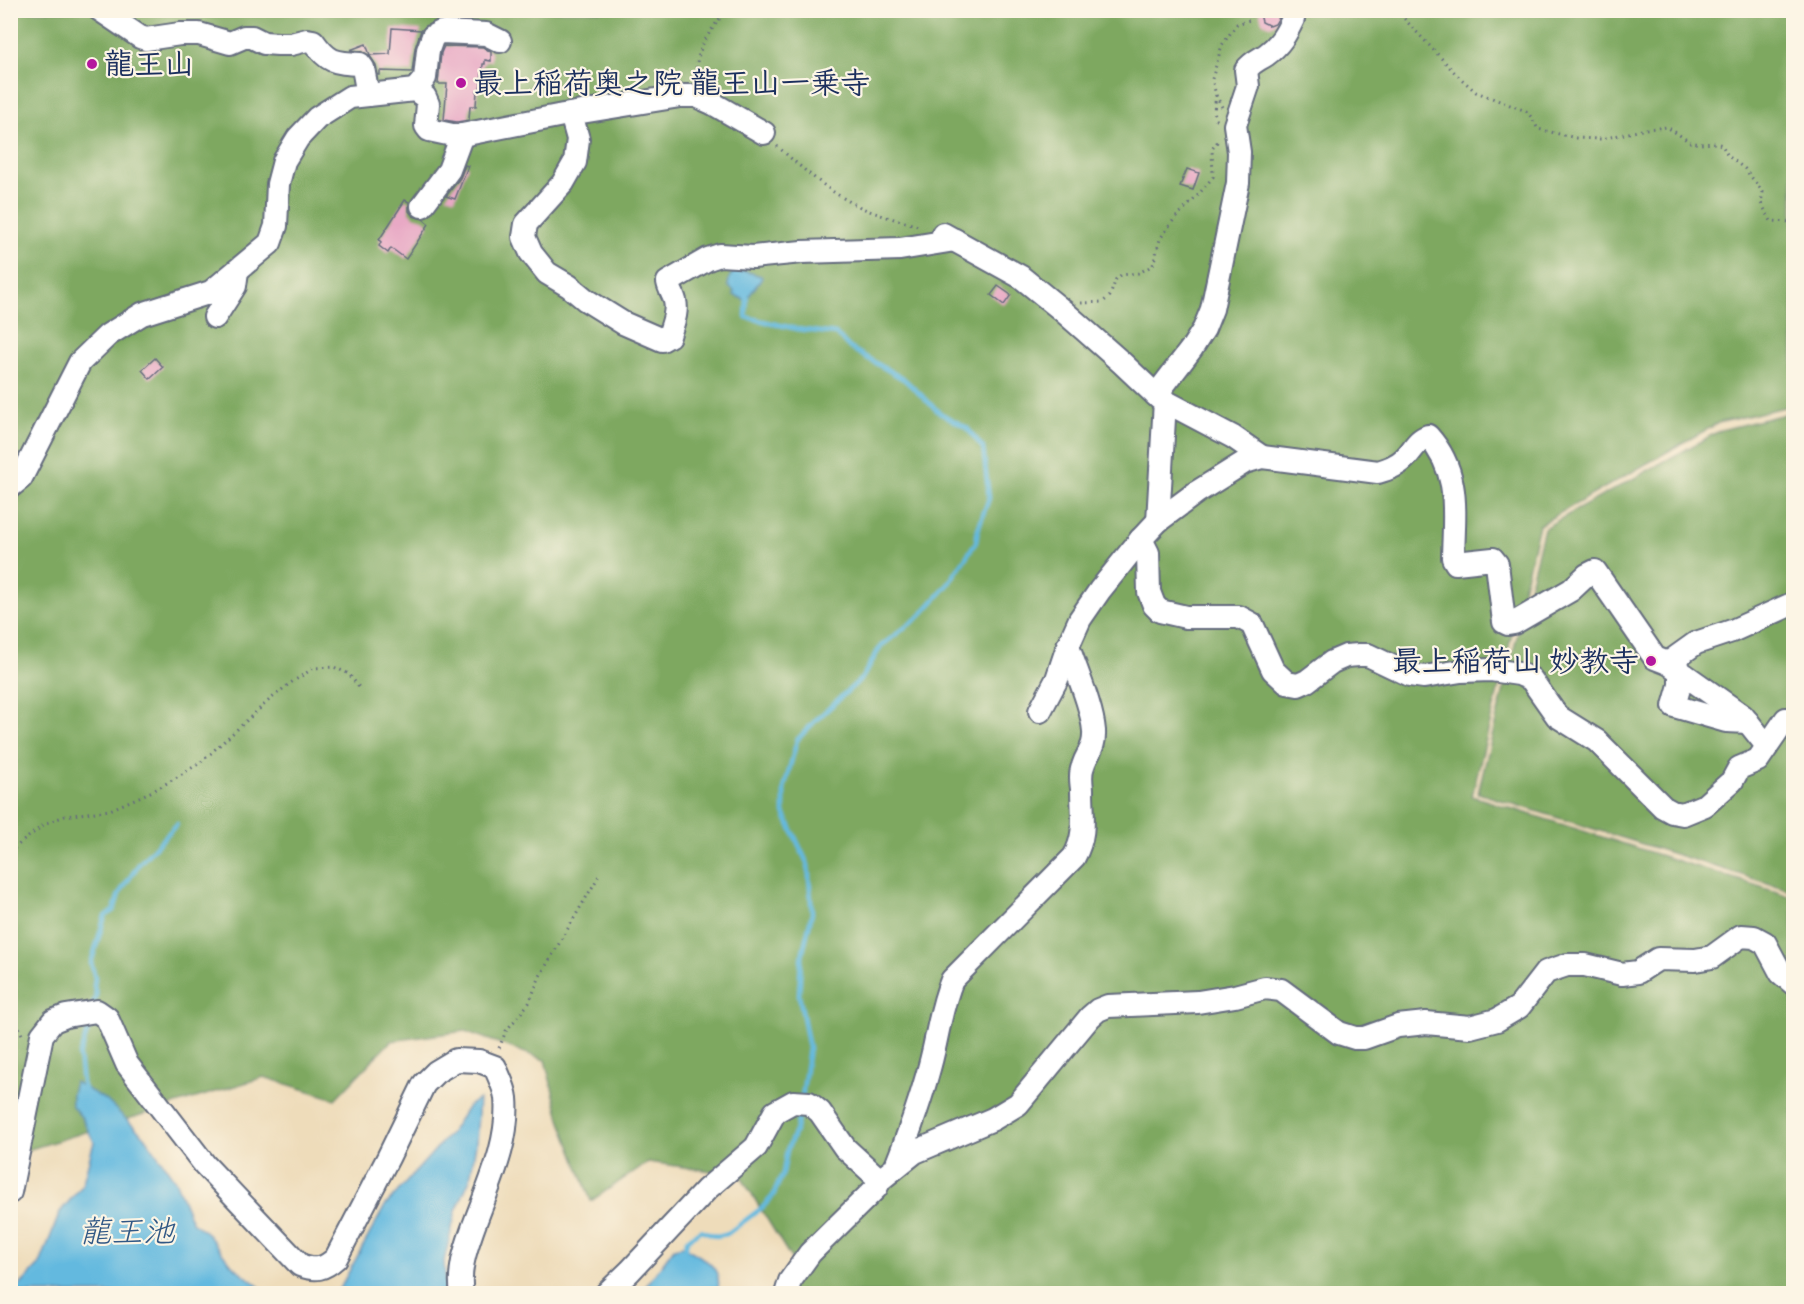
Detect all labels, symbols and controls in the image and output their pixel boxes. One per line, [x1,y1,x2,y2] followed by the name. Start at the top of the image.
[104,45,194,83] place label: 龍王山
[85,57,99,71] marker: 龍王山
[473,64,870,102] place label: 最上稲荷奥之院 龍王山一乗寺
[454,76,468,90] marker: 最上稲荷奥之院 龍王山一乗寺
[1392,642,1639,680] place label: 最上稲荷山 妙教寺
[1644,654,1658,668] marker: 最上稲荷山 妙教寺
[79,1211,176,1252] water label: 龍王池

